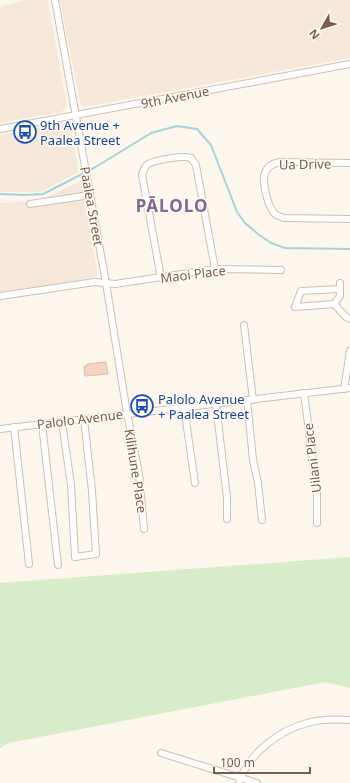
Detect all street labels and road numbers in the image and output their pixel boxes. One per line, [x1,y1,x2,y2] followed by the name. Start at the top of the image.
[139,82,211,112] street label: 9th Avenue
[279,155,331,173] street label: Ua Drive
[76,165,108,247] street label: Paalea Street
[159,261,227,287] street label: Maoi Place
[36,405,124,433] street label: Palolo Avenue
[299,422,325,494] street label: Uilani Place
[120,428,152,514] street label: Kilihune Place

